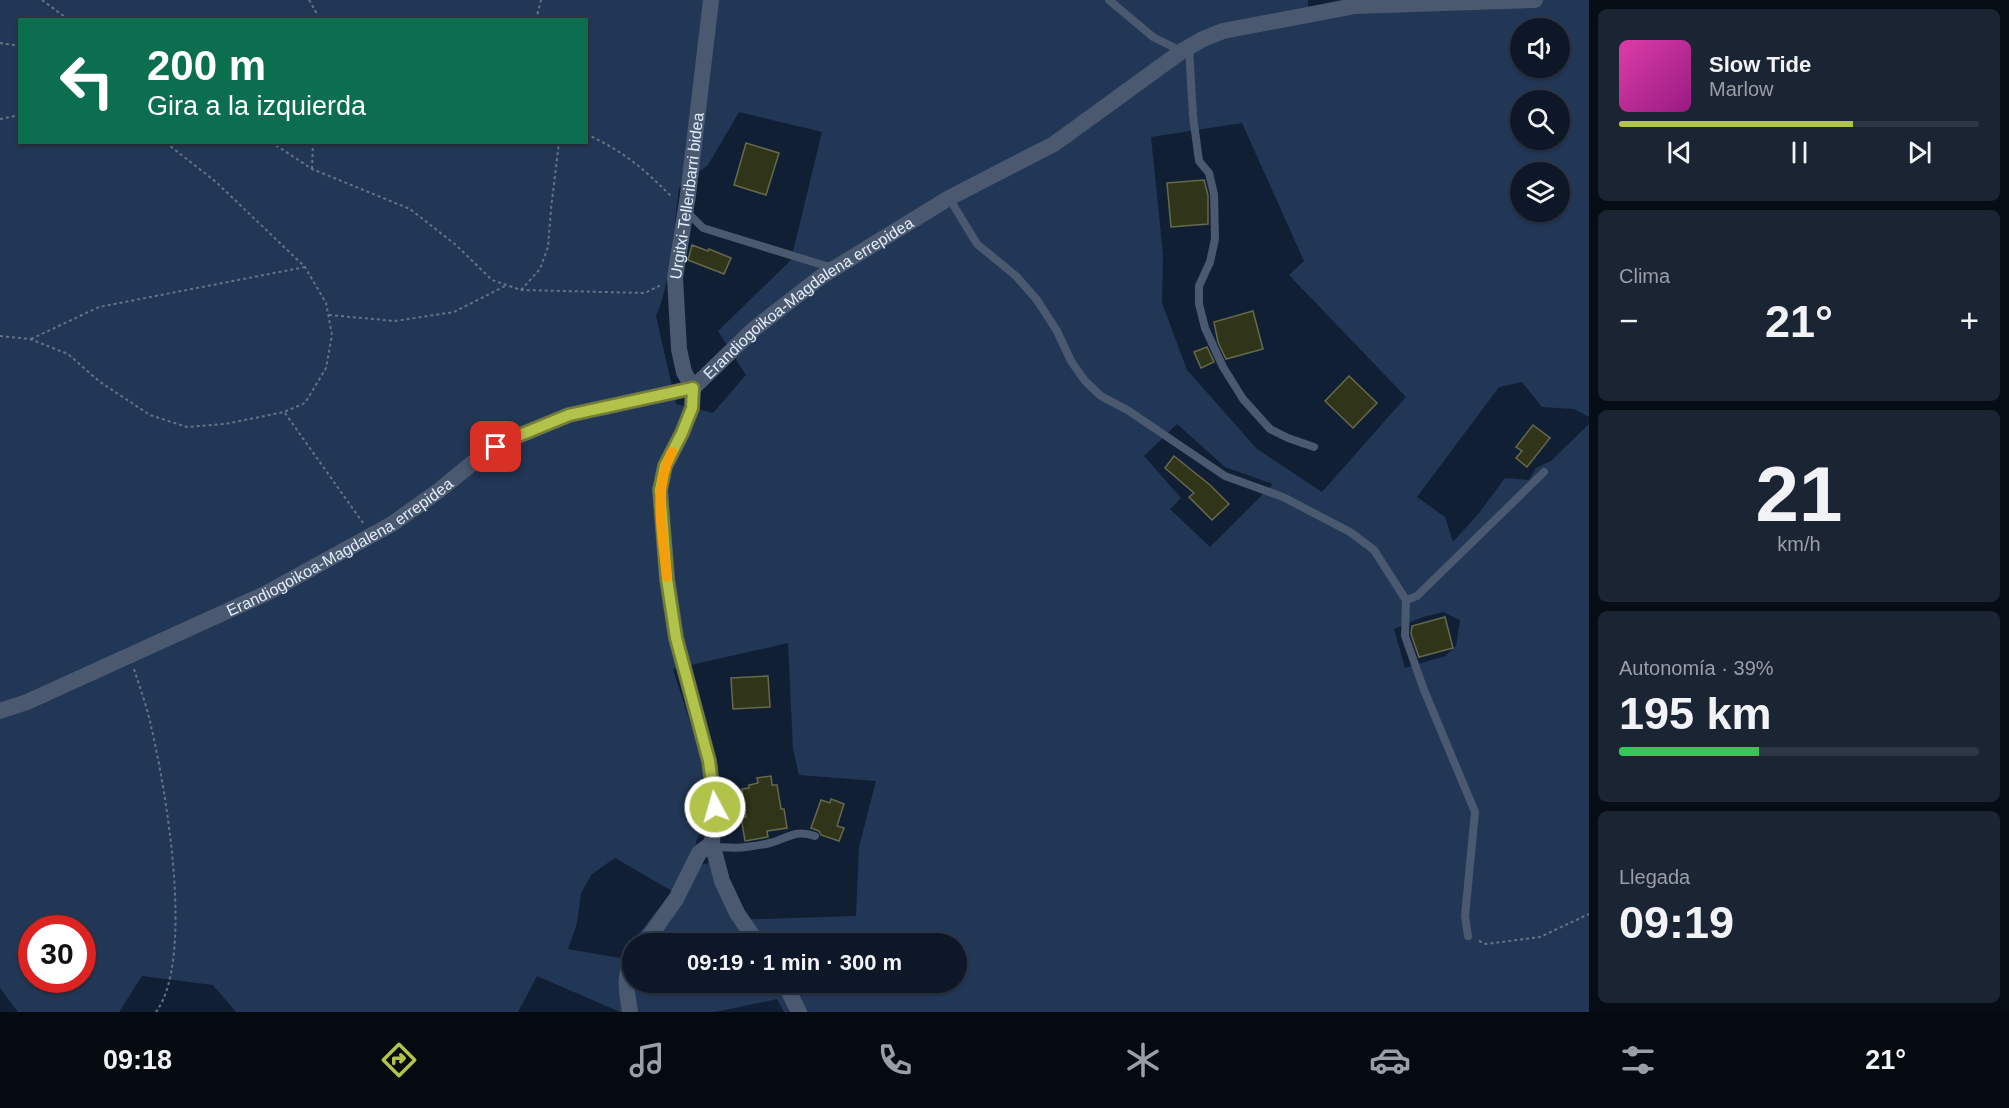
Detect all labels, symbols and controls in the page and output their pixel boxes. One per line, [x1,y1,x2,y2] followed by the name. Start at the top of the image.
[1510,18,1570,222] map controls
[1510,18,1570,78] button: sound
[48,42,126,120] icon: left
[147,42,266,89] text: 200 m
[1709,52,1811,77] text: Slow Tide
[1709,78,1773,100] text: Marlow
[1510,90,1570,150] button: search
[147,91,366,121] text: Gira a la izquierda
[666,111,706,280] street label: Urgitxi-Telleribarri bidea
[1663,136,1696,169] icon: previous
[1783,136,1816,169] icon: pause
[1903,136,1936,169] icon: next
[1510,162,1570,222] button: layers
[700,214,916,382] street label: Erandiogoikoa-Magdalena errepidea
[1619,265,1670,287] text: Clima
[1765,296,1833,347] text: 21°
[1619,302,1638,339] text: −
[1960,302,1979,339] text: +
[470,421,521,472] pin
[479,430,512,463] icon: arrive
[1756,450,1842,538] text: 21
[224,474,456,619] street label: Erandiogoikoa-Magdalena errepidea
[1777,533,1821,555] text: km/h
[1619,657,1774,679] text: Autonomía · 39%
[1619,688,1772,739] text: 195 km
[683,775,747,839] position arrow
[1619,866,1690,888] text: Llegada
[1619,897,1734,948] text: 09:19
[18,915,96,993] speed limit sign: 30
[687,950,902,975] text: 09:19 · 1 min · 300 m
[378,1039,420,1081] icon: directions
[626,1039,668,1081] icon: music
[874,1039,916,1081] icon: phone
[1122,1039,1164,1081] icon: climate
[1369,1039,1411,1081] icon: car
[1617,1039,1659,1081] icon: filters
[103,1045,172,1075] text: 09:18
[1865,1045,1906,1075] text: 21°

